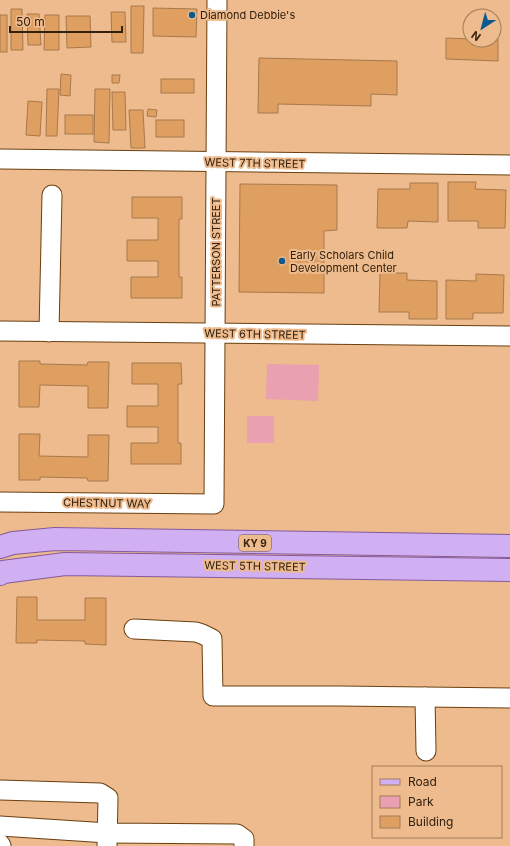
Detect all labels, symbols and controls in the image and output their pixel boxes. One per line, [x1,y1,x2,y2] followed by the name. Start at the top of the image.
[10,8,122,34] scale bar
[200,8,295,22] place label: Diamond Debbie's
[462,8,502,48] north arrow
[187,10,197,20] marker: Diamond Debbie's
[16,14,45,29] text: 50 m
[469,28,484,44] text: N
[204,155,306,171] street label: WEST 7TH STREET
[209,197,223,307] street label: PATTERSON STREET
[290,248,397,275] place label: Early Scholars Child Development Center
[277,256,287,266] marker: Early Scholars Child Development Center
[204,326,306,342] street label: WEST 6TH STREET
[63,495,152,511] street label: CHESTNUT WAY
[239,535,271,551] road number: KY 9
[204,558,306,574] street label: WEST 5TH STREET
[372,766,502,838] legend
[408,774,437,789] text: Road
[408,794,434,809] text: Park
[408,814,453,829] text: Building

